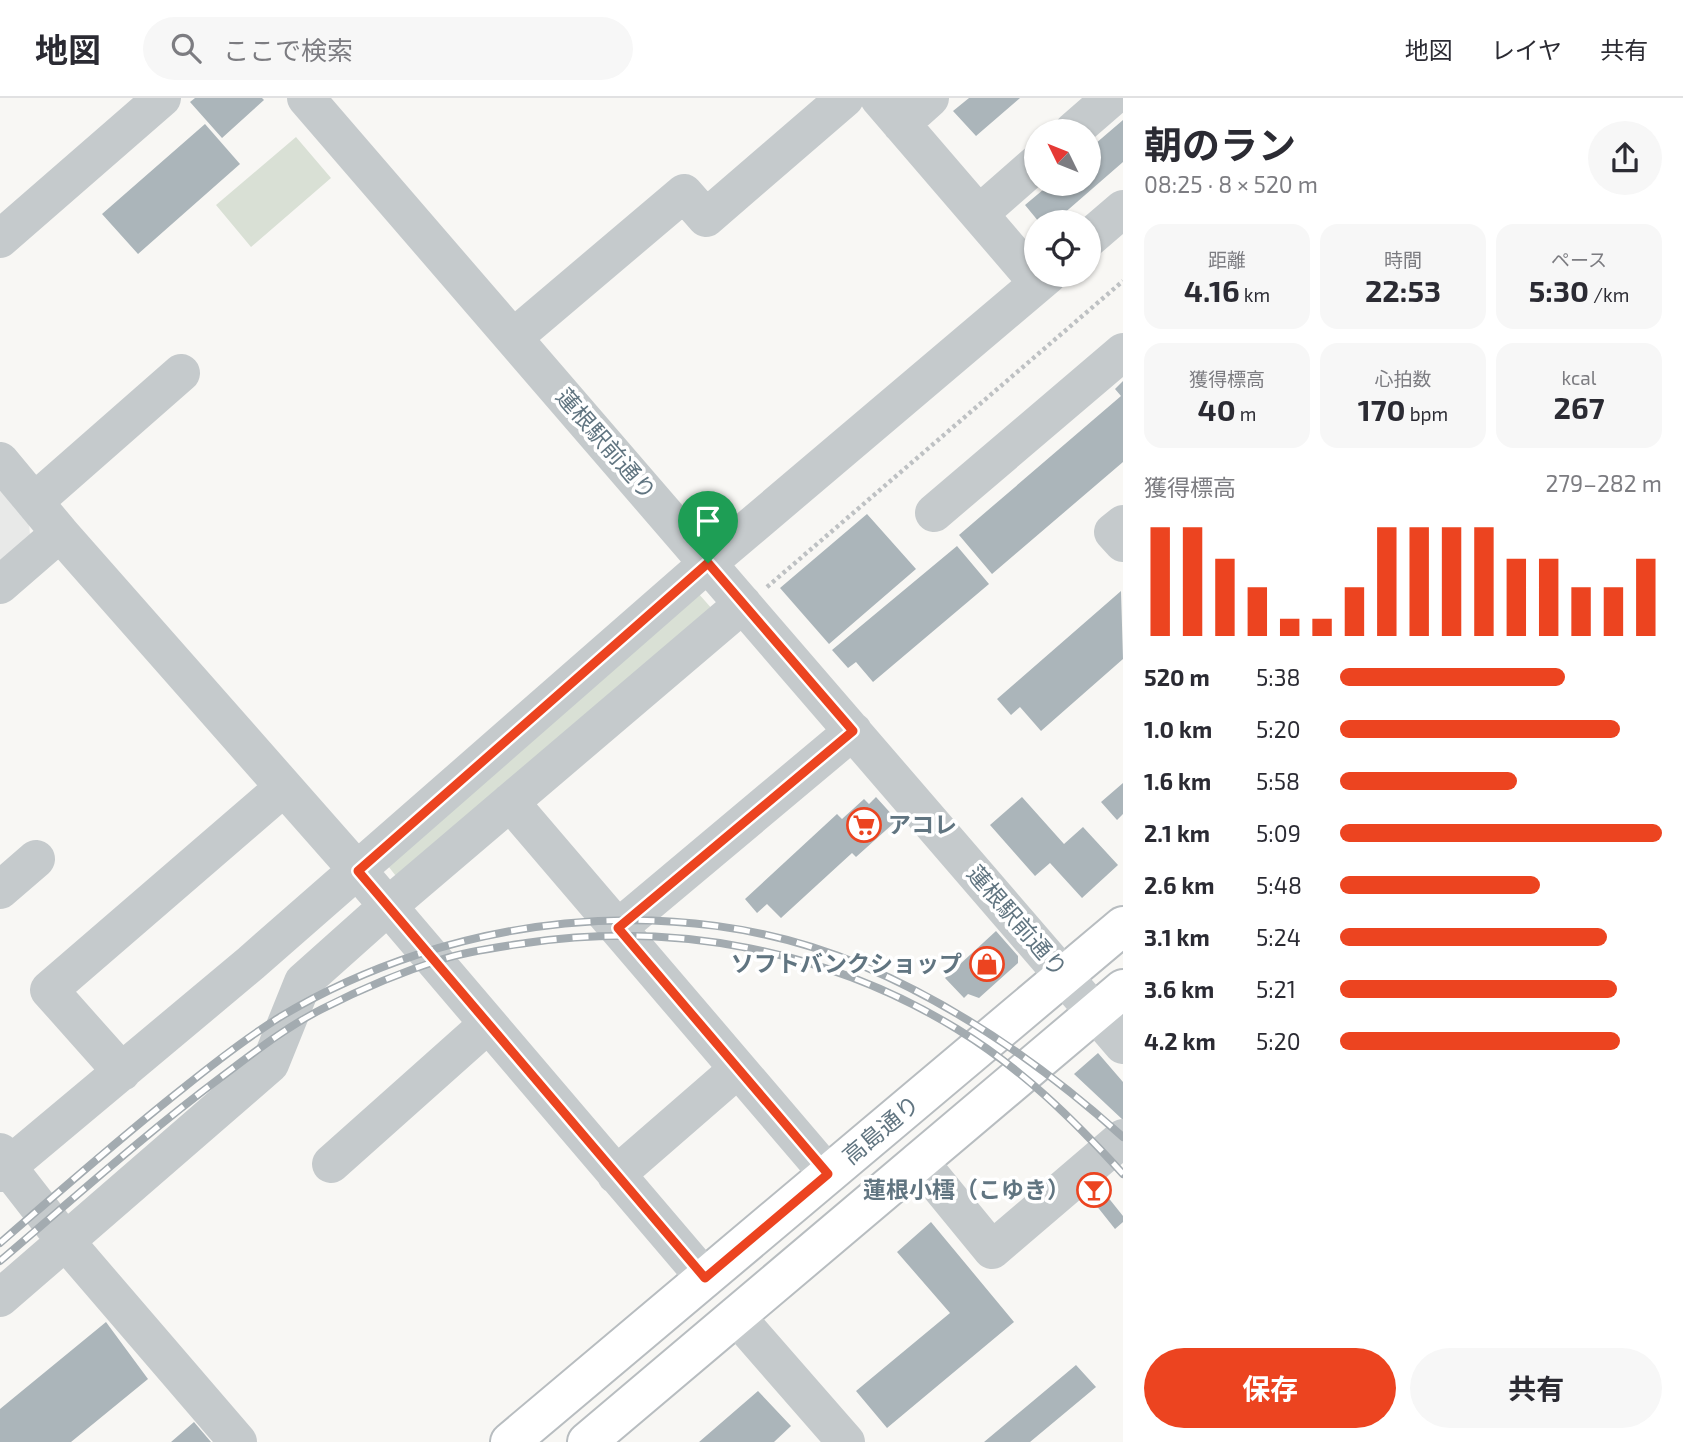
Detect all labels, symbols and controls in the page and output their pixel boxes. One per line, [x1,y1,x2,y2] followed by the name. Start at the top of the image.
[143,17,633,80] search box
[35,29,101,69] text: 地図
[167,29,205,67] icon: search
[223,34,353,65] text: ここで検索
[1405,35,1453,64] text: 地図
[1491,35,1562,64] text: レイヤ
[1600,35,1648,64] text: 共有
[1024,119,1101,196] north arrow
[1024,119,1101,287] map controls
[1144,121,1296,167] text: 朝のラン
[1588,121,1662,195] button: share
[1144,170,1318,198] text: 08:25 · 8 × 520 m
[1024,210,1101,287] button: locate
[1208,248,1246,271] text: 距離
[1384,248,1422,271] text: 時間
[1551,248,1607,271] text: ペース
[1184,272,1240,308] text: 4.16
[1365,272,1441,308] text: 22:53
[1529,272,1589,308] text: 5:30
[1240,283,1270,306] text: km
[1589,283,1629,306] text: /km
[1562,366,1596,389] text: kcal
[1189,367,1265,390] text: 獲得標高
[1374,367,1432,390] text: 心拍数
[551,382,663,505] street label: 蓮根駅前通り
[1554,389,1604,425] text: 267
[1198,391,1236,427] text: 40
[1358,391,1406,427] text: 170
[1236,402,1256,425] text: m
[1406,402,1448,425] text: bpm
[1545,469,1662,497] text: 279–282 m
[1144,473,1236,501] text: 獲得標高
[678,491,738,563] pin
[689,502,727,540] icon: arrive
[1144,663,1210,691] text: 520 m
[1256,663,1301,691] text: 5:38
[1144,715,1212,743] text: 1.0 km
[1256,715,1301,743] text: 5:20
[1144,767,1211,795] text: 1.6 km
[1256,767,1300,795] text: 5:58
[845,806,883,844] supermarket icon: アコレ
[888,810,957,838] place label: アコレ
[1144,819,1210,847] text: 2.1 km
[1256,819,1301,847] text: 5:09
[962,859,1074,982] street label: 蓮根駅前通り
[1144,871,1215,899] text: 2.6 km
[1256,871,1302,899] text: 5:48
[1144,923,1210,951] text: 3.1 km
[1256,923,1301,951] text: 5:24
[968,945,1006,983] shop icon: ソフトバンクショップ
[731,949,962,977] place label: ソフトバンクショップ
[1144,975,1214,1003] text: 3.6 km
[1256,975,1296,1003] text: 5:21
[1144,1027,1216,1055] text: 4.2 km
[1256,1027,1301,1055] text: 5:20
[836,1089,925,1170] street label: 高島通り
[1075,1171,1113,1209] bar icon: 蓮根小樰（こゆき）
[863,1175,1070,1203] place label: 蓮根小樰（こゆき）
[1144,1348,1396,1428] button: 保存
[1410,1348,1662,1428] button: 共有

